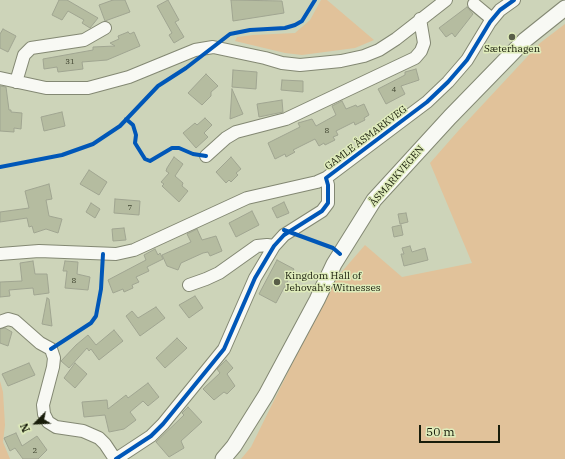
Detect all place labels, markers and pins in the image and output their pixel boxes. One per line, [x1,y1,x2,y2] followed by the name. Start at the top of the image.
[507,32,517,42] marker: Sæterhagen
[484,43,540,55] place label: Sæterhagen
[285,270,381,294] place label: Kingdom Hall of Jehovah's Witnesses
[272,277,282,287] marker: Kingdom Hall of Jehovah's Witnesses

